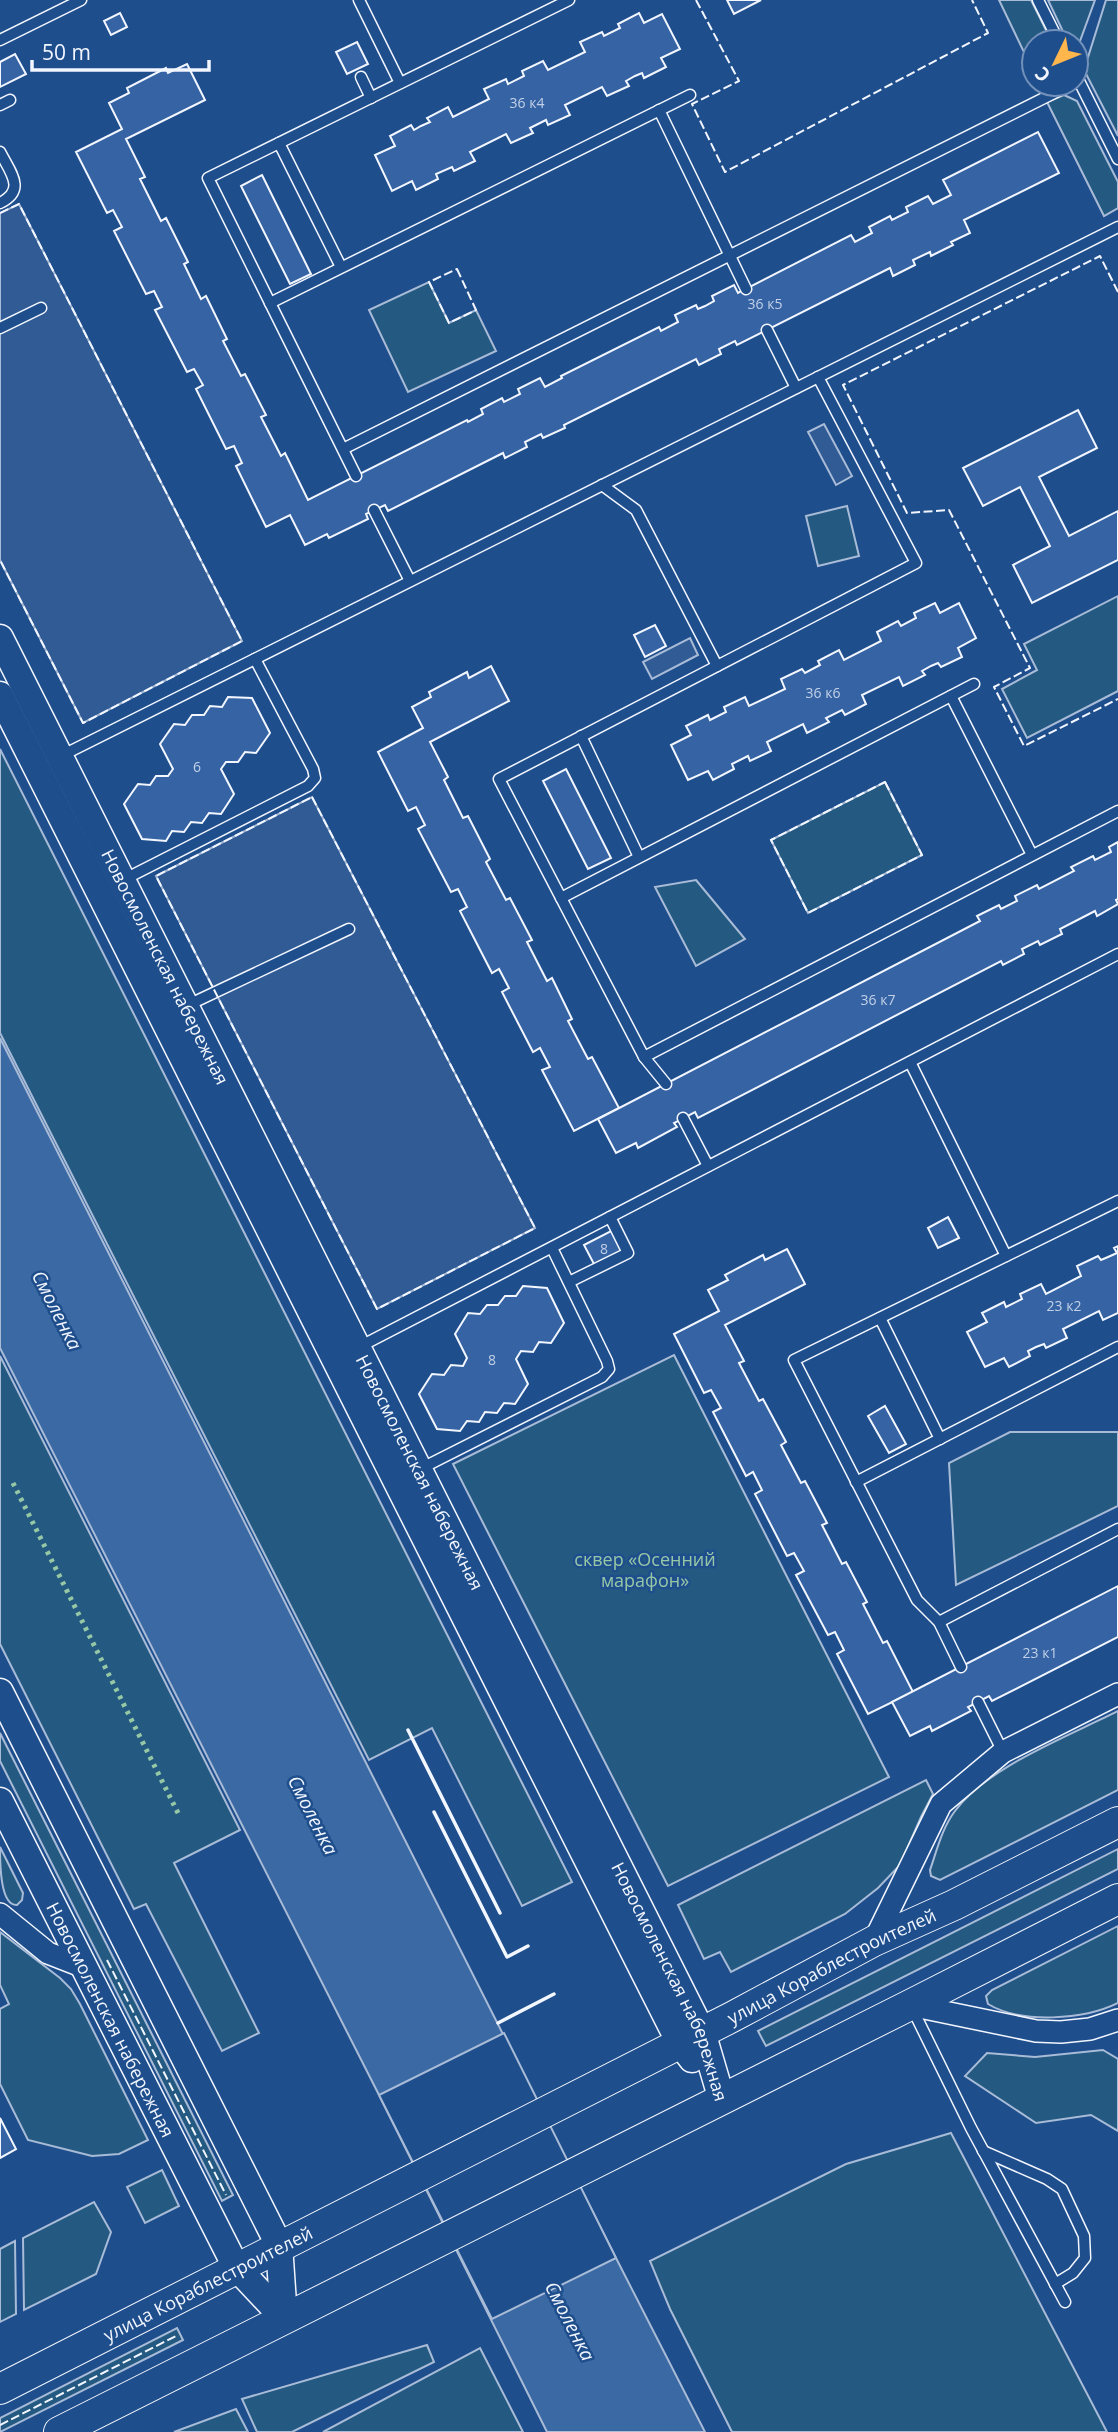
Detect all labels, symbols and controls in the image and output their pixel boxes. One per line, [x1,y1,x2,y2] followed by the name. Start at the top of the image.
[32,28,208,72] scale bar
[1020,28,1090,98] north arrow
[42,38,91,66] text: 50 m
[1029,61,1056,88] text: С
[510,93,544,112] house number: 36 к4
[748,294,782,313] house number: 36 к5
[806,683,840,702] house number: 36 к6
[193,757,201,776] house number: 6
[96,845,235,1088] street label: Новосмоленская набережная
[861,990,895,1009] house number: 36 к7
[600,1239,608,1258] house number: 8
[26,1266,88,1354] water label: Смоленка
[1047,1296,1081,1315] house number: 23 к2
[488,1350,496,1369] house number: 8
[351,1351,489,1594] street label: Новосмоленская набережная
[574,1547,716,1592] park label: сквер «Осенний марафон»
[1023,1643,1057,1662] house number: 23 к1
[282,1771,344,1859] water label: Смоленка
[606,1858,734,2104] street label: Новосмоленская набережная
[41,1898,180,2141] street label: Новосмоленская набережная
[723,1903,940,2029] street label: улица Кораблестроителей
[99,2220,316,2347] street label: улица Кораблестроителей
[539,2277,601,2365] water label: Смоленка

